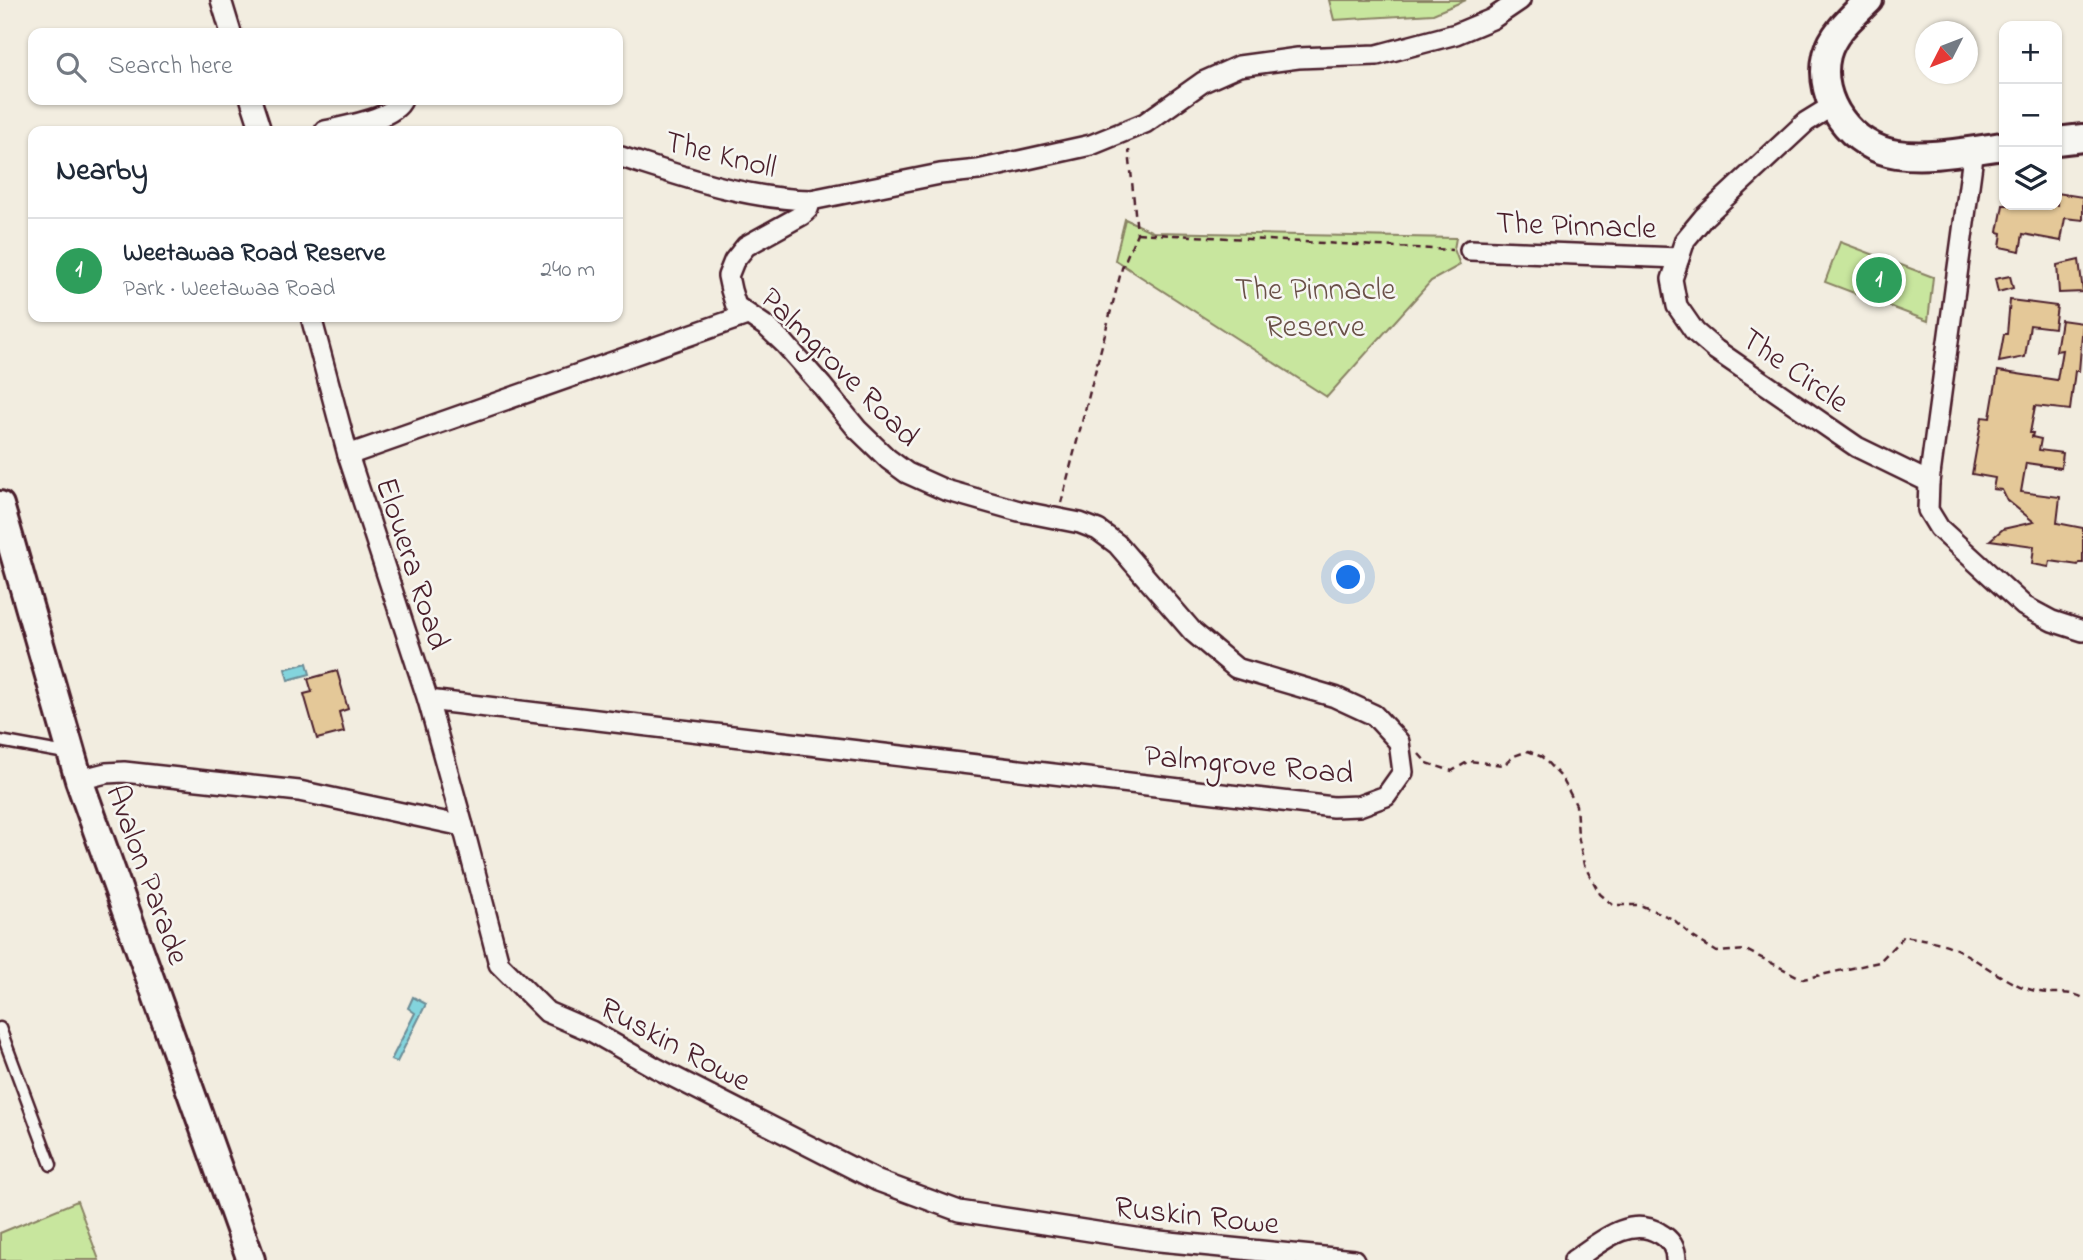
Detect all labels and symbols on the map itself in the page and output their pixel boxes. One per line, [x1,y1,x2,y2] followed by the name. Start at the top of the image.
[1915,21,1978,84] north arrow
[659,120,781,193] street label: The Knoll
[1495,201,1658,254] street label: The Pinnacle
[1856,254,1902,306] pin: 1
[1235,268,1396,352] park label: The Pinnacle Reserve
[748,278,930,459] street label: Palmgrove Road
[1730,317,1858,427] street label: The Circle
[361,472,461,656] street label: Elouera Road
[1331,560,1365,594] your location
[1142,734,1356,799] street label: Palmgrove Road
[91,779,200,972] street label: Avalon Parade
[590,987,759,1106] street label: Ruskin Rowe
[1112,1185,1282,1250] street label: Ruskin Rowe

